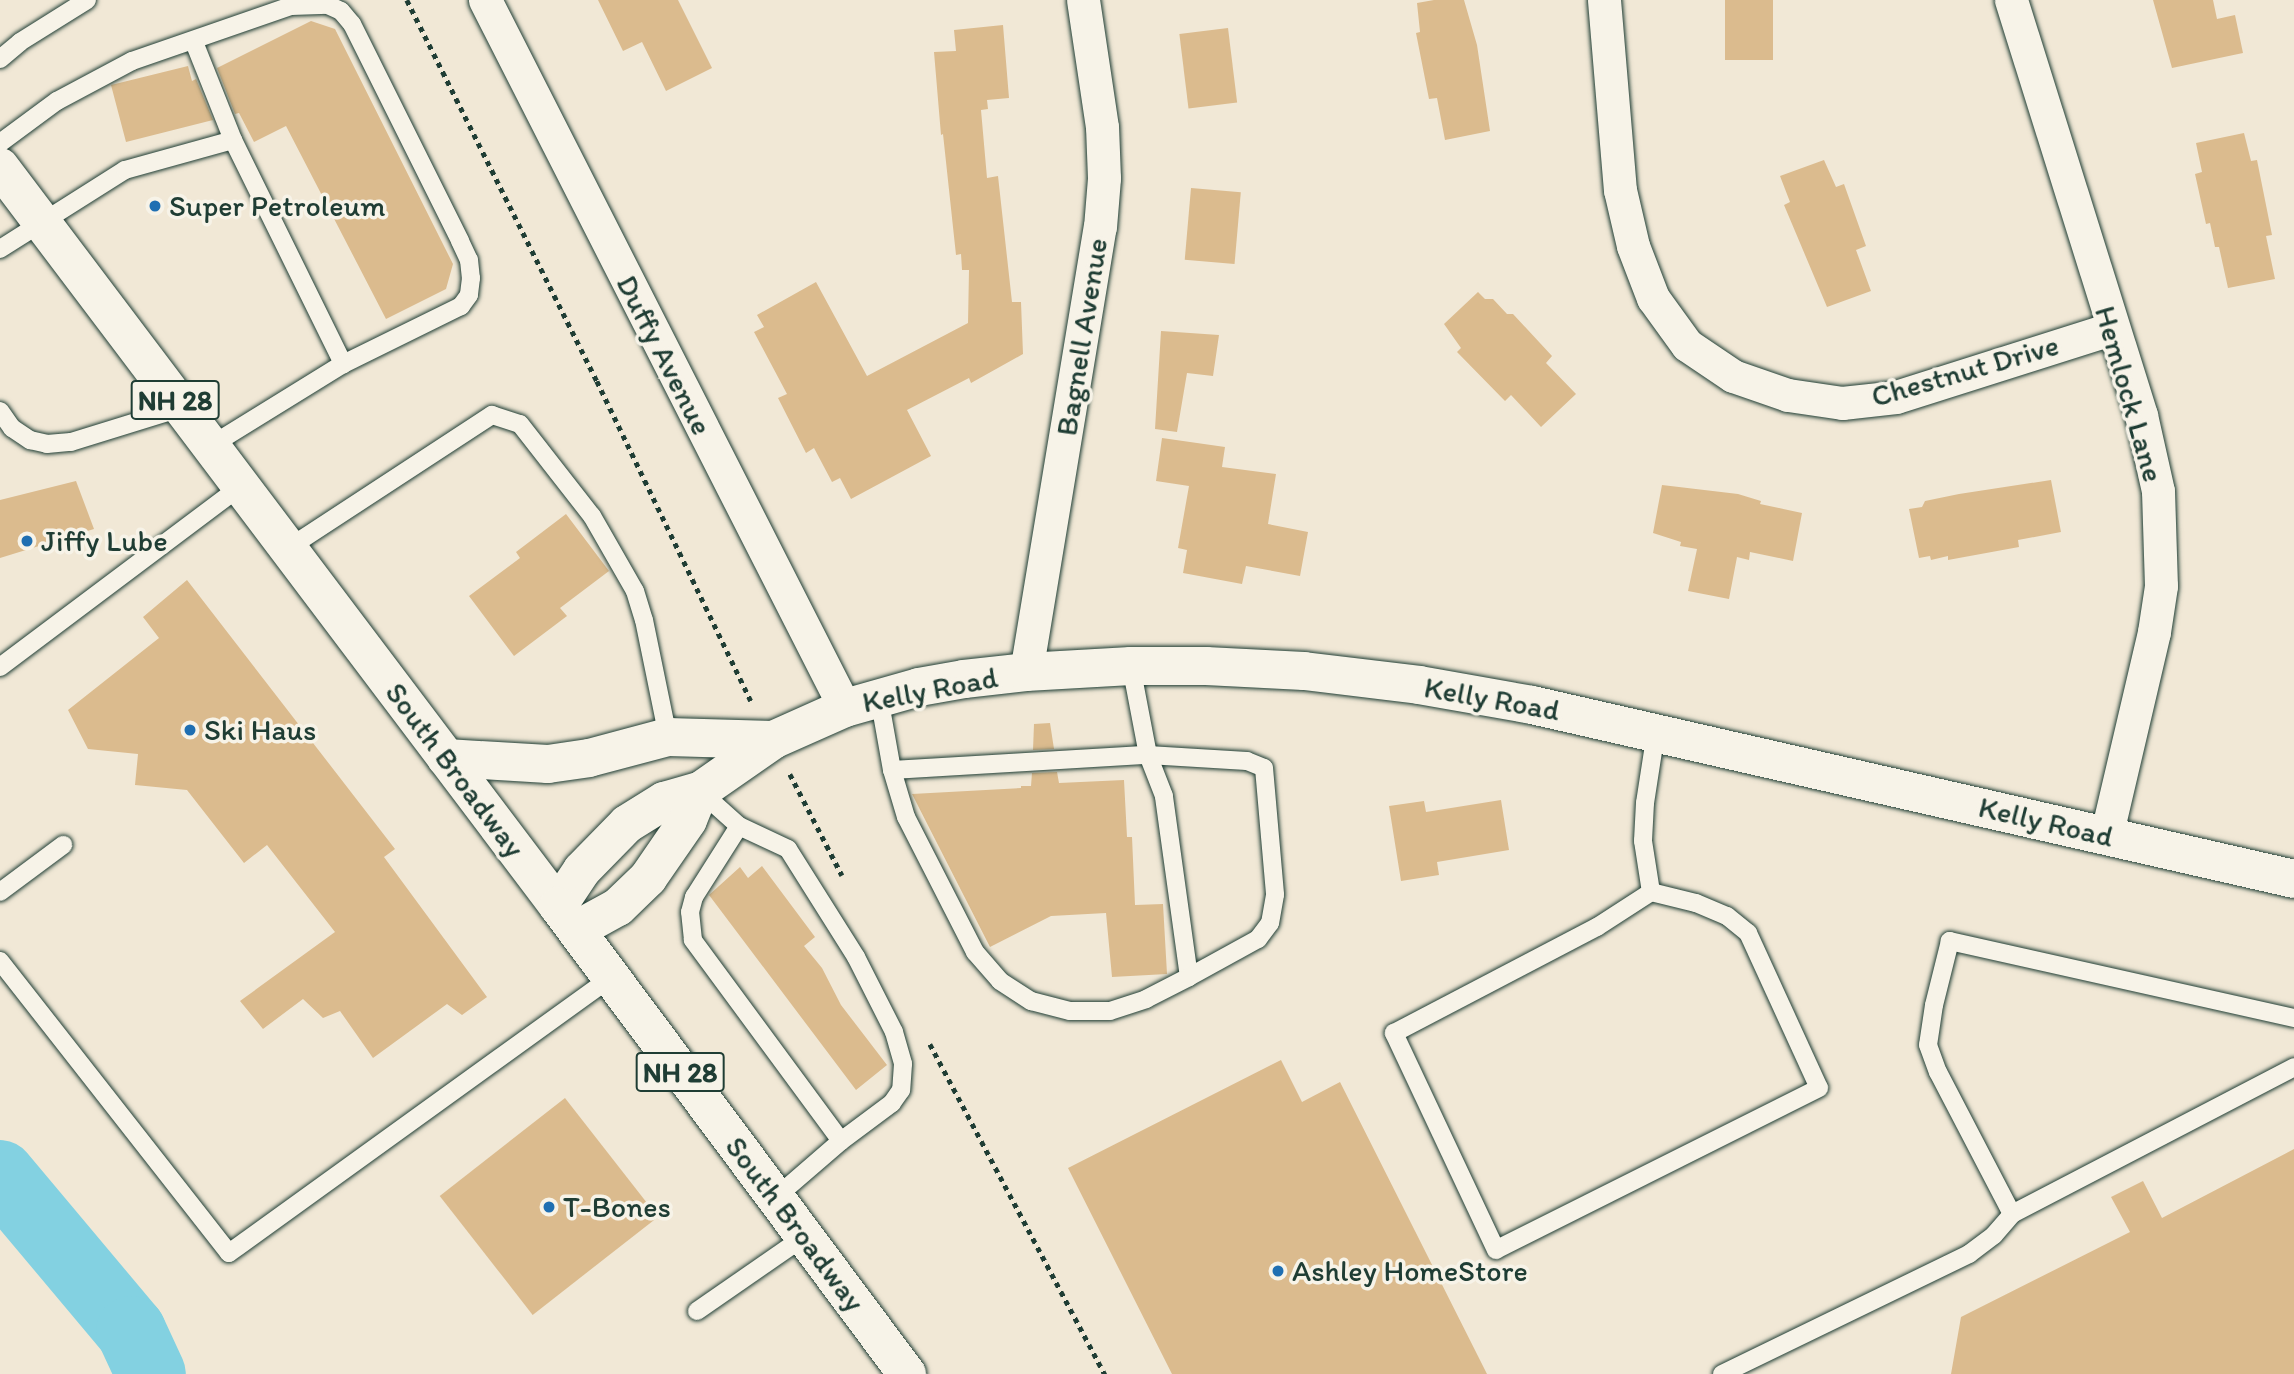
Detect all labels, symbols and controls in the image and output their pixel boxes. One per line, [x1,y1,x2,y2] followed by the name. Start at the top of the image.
[169,188,384,224] place label: Super Petroleum
[147,198,163,214] marker: Super Petroleum
[1049,236,1115,438] street label: Bagnell Avenue
[609,270,719,440] street label: Duffy Avenue
[2087,301,2171,487] street label: Hemlock Lane
[1867,327,2063,415] street label: Chestnut Drive
[130,376,220,424] road number: NH 28
[41,523,167,559] place label: Jiffy Lube
[19,533,35,549] marker: Jiffy Lube
[860,659,1000,721] street label: Kelly Road
[1422,669,1562,729] street label: Kelly Road
[378,676,532,864] street label: South Broadway
[204,712,317,748] place label: Ski Haus
[182,722,198,738] marker: Ski Haus
[1976,789,2116,855] street label: Kelly Road
[634,1048,726,1096] road number: NH 28
[718,1130,872,1318] street label: South Broadway
[563,1189,671,1225] place label: T-Bones
[541,1199,557,1215] marker: T-Bones
[1292,1253,1529,1289] place label: Ashley HomeStore
[1270,1263,1286,1279] marker: Ashley HomeStore

